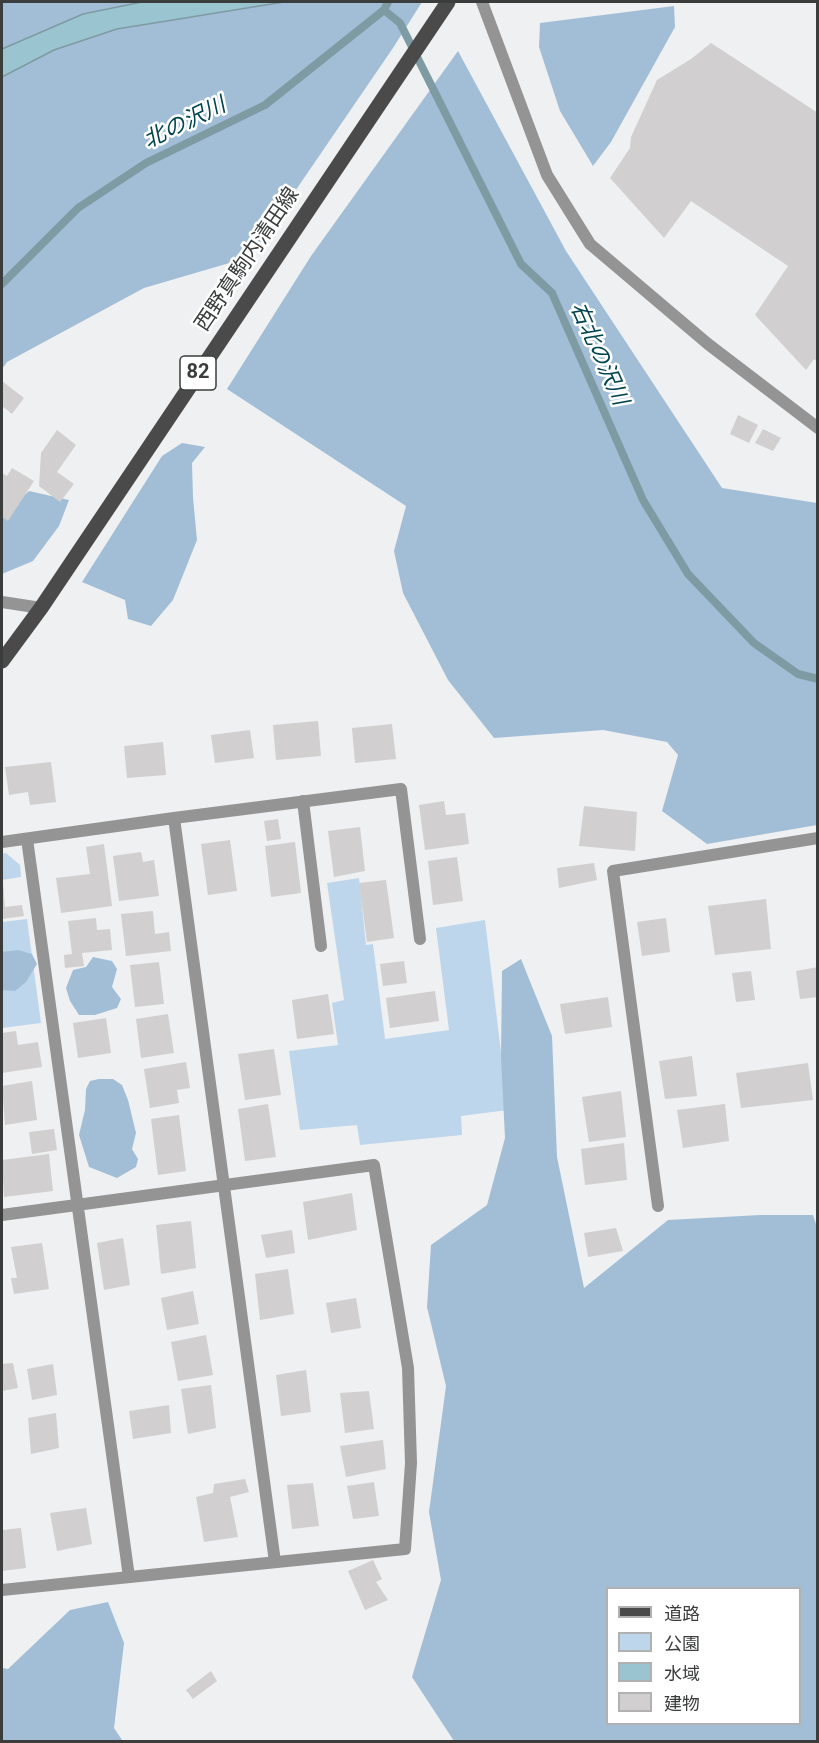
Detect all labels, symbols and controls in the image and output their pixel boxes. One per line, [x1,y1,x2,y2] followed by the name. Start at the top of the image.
[140,93,230,155] water label: 北の沢川
[191,183,305,337] street label: 西野真駒内清田線
[564,298,632,410] water label: 右北の沢川
[180,356,216,390] road number: 82
[606,1587,801,1725] legend
[664,1603,700,1624] text: 道路
[664,1633,700,1654] text: 公園
[664,1663,700,1684] text: 水域
[664,1693,700,1714] text: 建物

